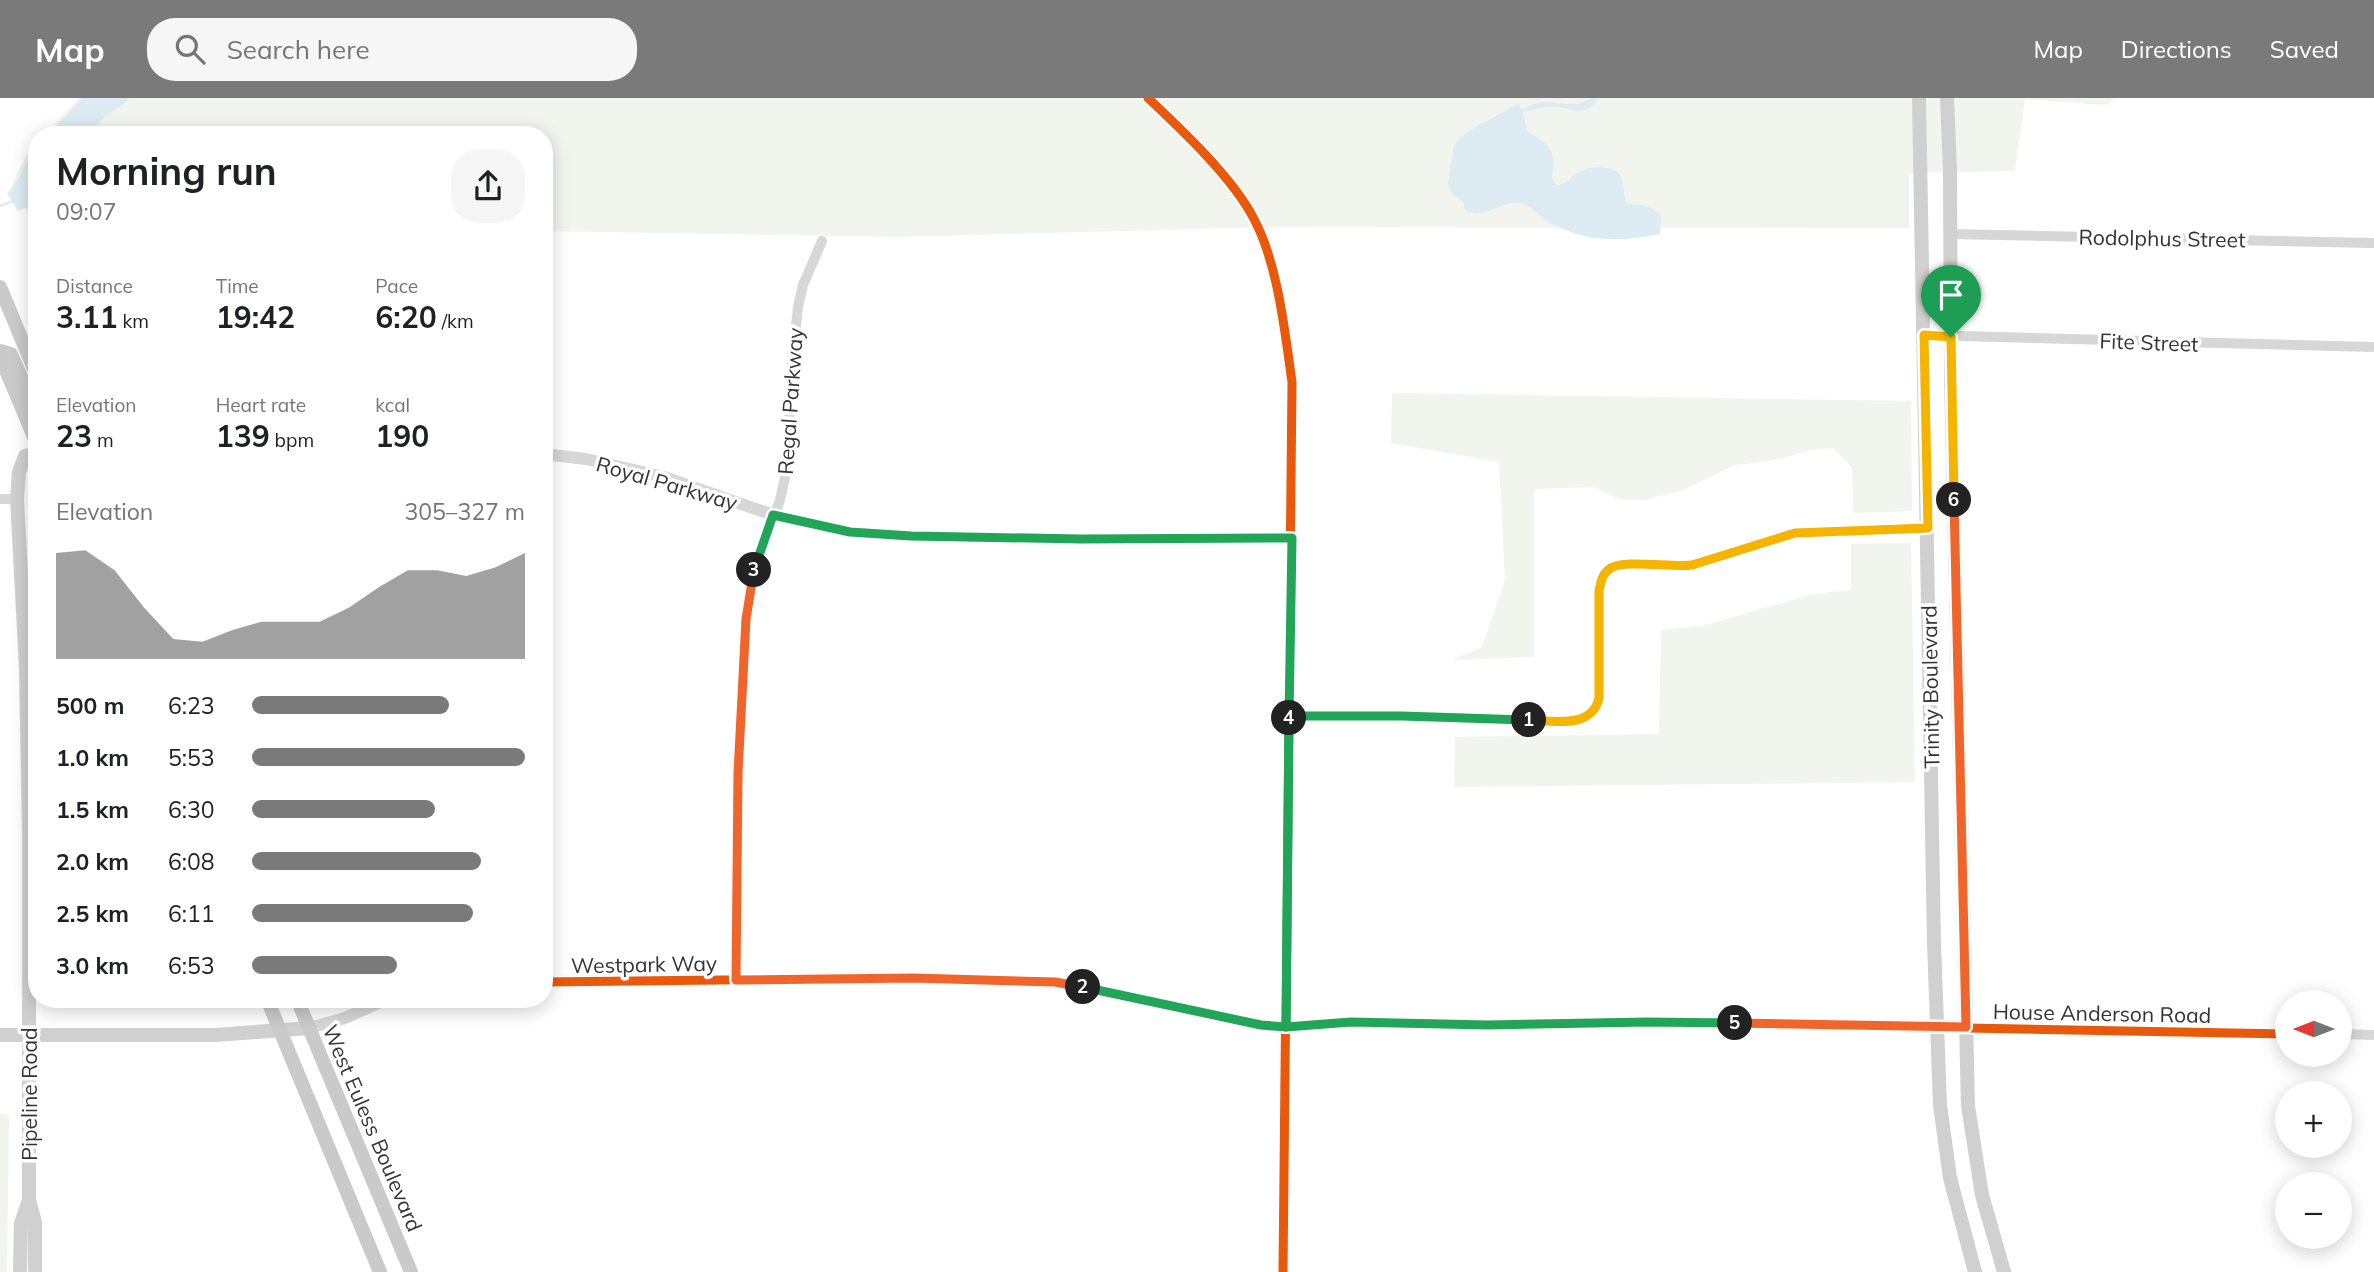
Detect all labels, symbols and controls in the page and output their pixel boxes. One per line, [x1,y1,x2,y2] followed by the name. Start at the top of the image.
[147,18,637,81] search box
[35,29,105,70] text: Map
[171,30,209,68] icon: search
[227,33,370,66] text: Search here
[2033,34,2083,64] text: Map
[2121,34,2232,64] text: Directions
[2270,34,2339,64] text: Saved
[56,147,277,195] text: Morning run
[451,149,525,223] button: share
[56,197,116,226] text: 09:07
[2078,224,2246,252] street label: Rodolphus Street
[1921,265,1981,337] pin
[56,274,133,298] text: Distance
[216,274,259,298] text: Time
[375,274,418,298] text: Pace
[1932,276,1970,314] icon: arrive
[56,298,117,336] text: 3.11
[216,298,295,336] text: 19:42
[375,298,437,336] text: 6:20
[117,309,149,333] text: km
[437,309,474,333] text: /km
[772,327,808,475] street label: Regal Parkway
[2099,327,2199,357] street label: Fite Street
[56,393,136,417] text: Elevation
[216,393,306,417] text: Heart rate
[375,393,410,417] text: kcal
[56,417,92,455] text: 23
[216,417,270,455] text: 139
[375,417,429,455] text: 190
[92,428,114,452] text: m
[270,428,314,452] text: bpm
[593,450,741,516] street label: Royal Parkway
[1937,482,1972,518] pin: 6
[1948,487,1959,511] text: 6
[56,497,153,526] text: Elevation
[404,497,525,526] text: 305–327 m
[736,552,772,588] pin: 3
[748,557,759,581] text: 3
[1916,605,1944,769] street label: Trinity Boulevard
[56,691,124,720] text: 500 m
[168,691,215,720] text: 6:23
[1272,700,1306,736] pin: 4
[1512,702,1546,738] pin: 1
[1283,705,1294,729] text: 4
[1523,707,1534,731] text: 1
[56,743,129,772] text: 1.0 km
[168,743,215,772] text: 5:53
[56,795,129,824] text: 1.5 km
[168,795,215,824] text: 6:30
[56,847,129,876] text: 2.0 km
[168,847,215,876] text: 6:08
[56,899,129,928] text: 2.5 km
[168,899,215,928] text: 6:11
[571,950,717,978] street label: Westpark Way
[56,951,129,980] text: 3.0 km
[168,951,215,980] text: 6:53
[1066,970,1100,1004] pin: 2
[1077,974,1088,998] text: 2
[2275,990,2352,1068] north arrow
[2275,990,2352,1249] map controls
[1993,998,2211,1028] street label: House Anderson Road
[1718,1006,1752,1040] pin: 5
[1729,1010,1740,1034] text: 5
[318,1021,428,1235] street label: West Euless Boulevard
[16,1027,42,1161] street label: Pipeline Road
[2275,1081,2352,1158] button: +
[2275,1172,2352,1249] button: −

